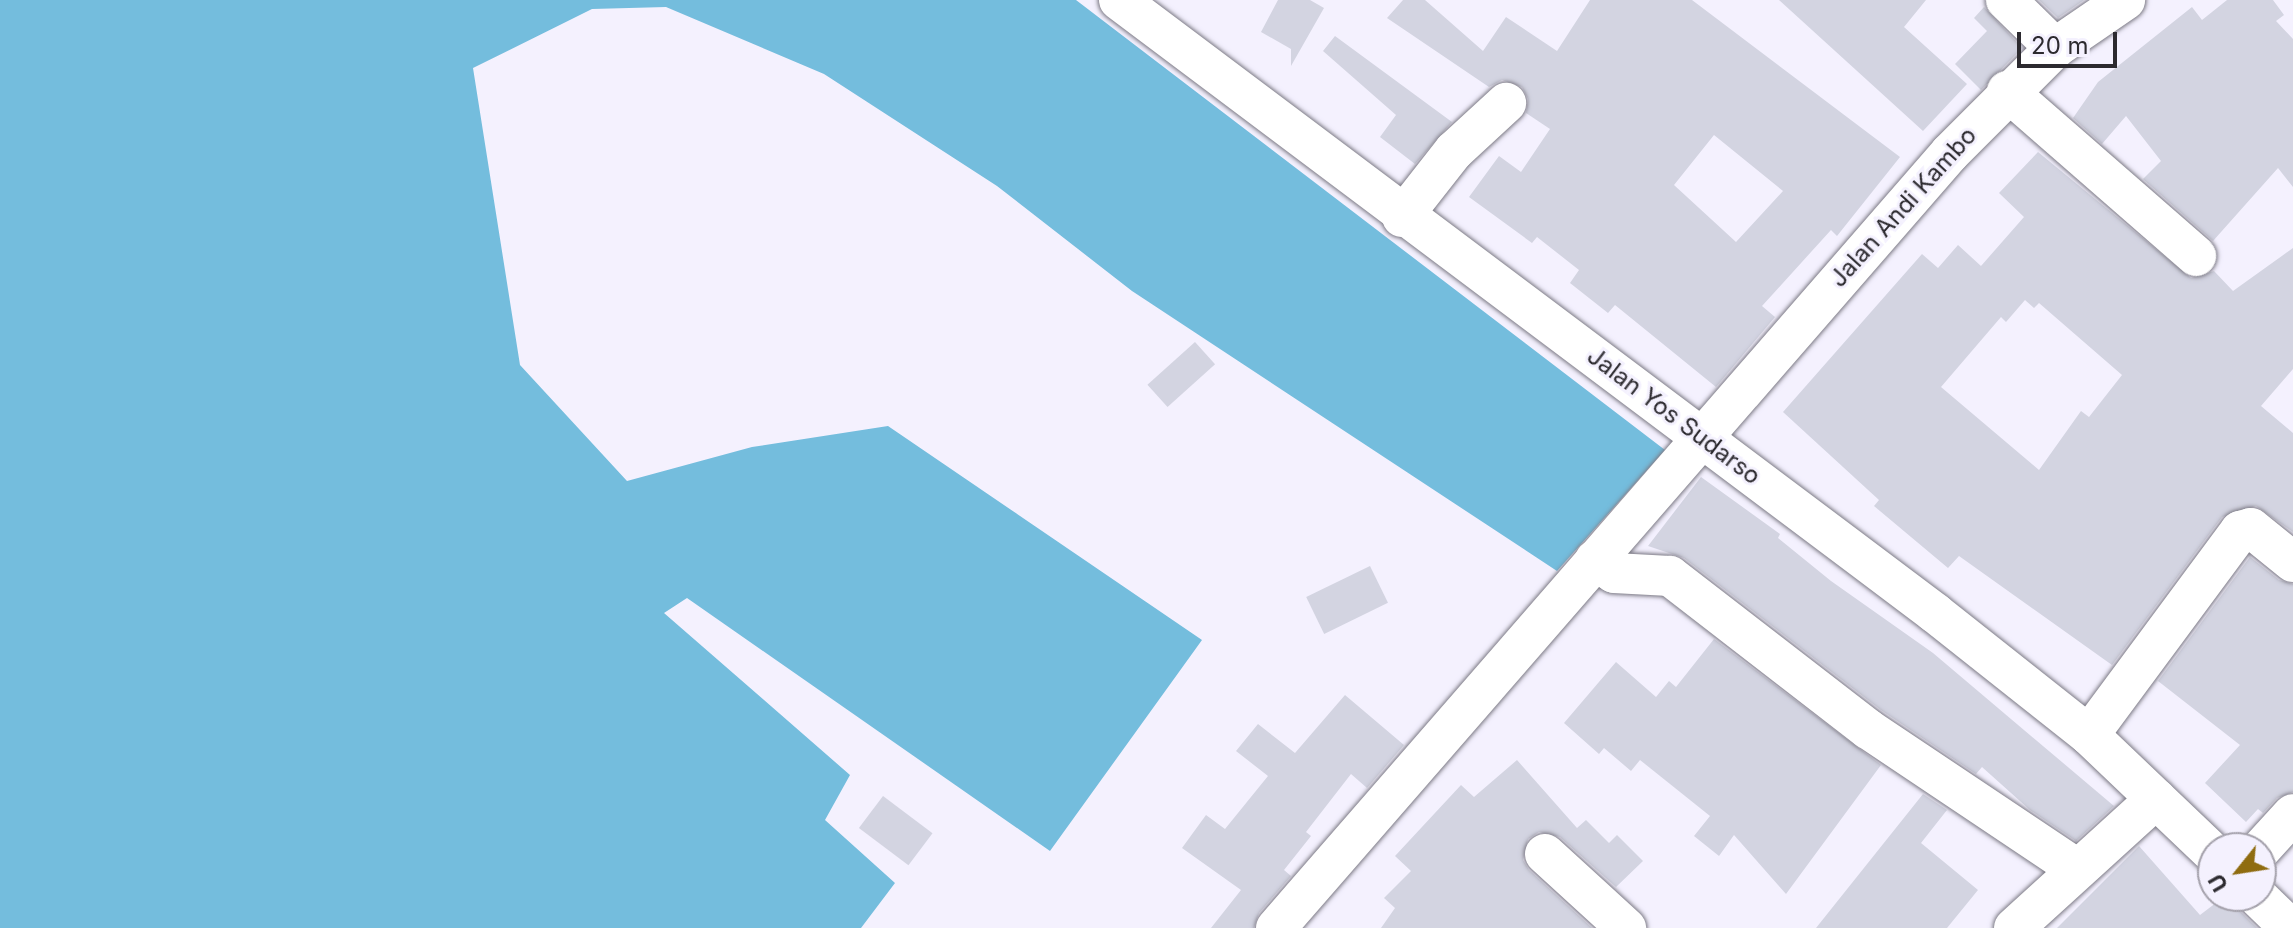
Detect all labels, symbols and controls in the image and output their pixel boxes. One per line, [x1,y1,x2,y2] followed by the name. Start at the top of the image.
[2021,16,2121,66] scale bar
[2031,31,2089,60] text: 20 m
[1824,121,1982,293] street label: Jalan Andi Kambo
[1582,341,1766,491] street label: Jalan Yos Sudarso
[2197,832,2277,912] north arrow
[2203,870,2233,896] text: U

